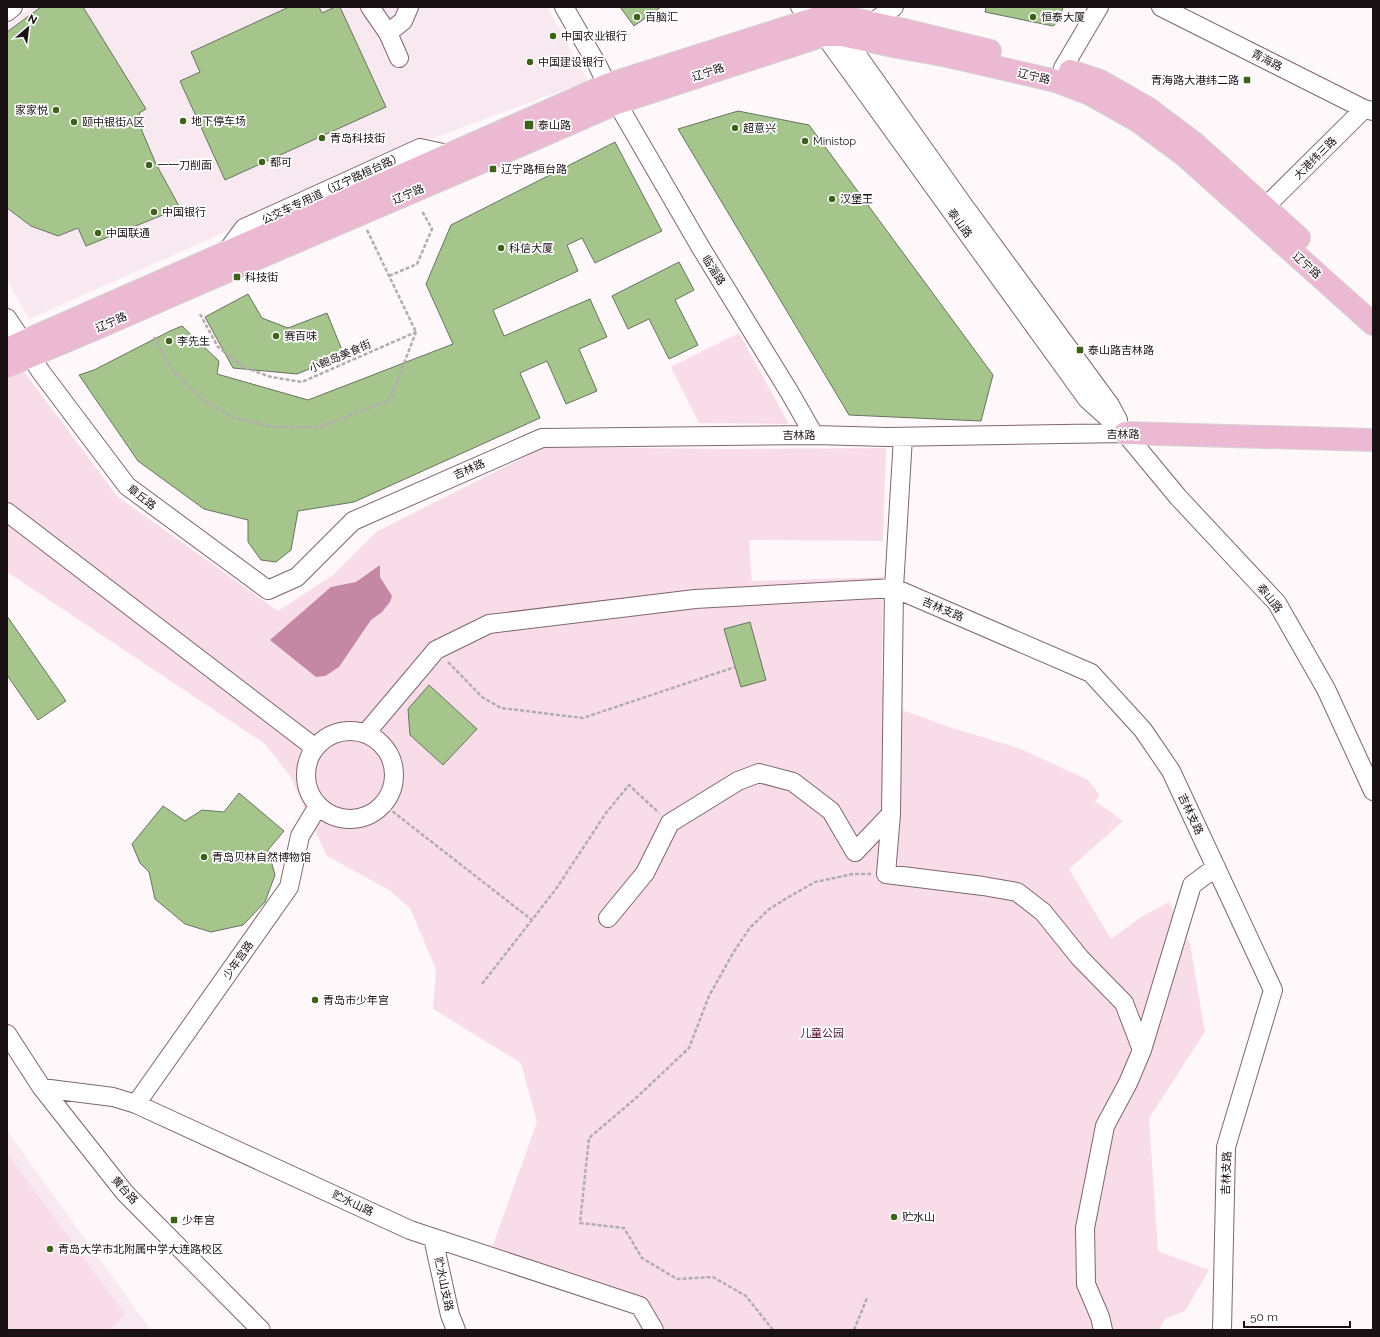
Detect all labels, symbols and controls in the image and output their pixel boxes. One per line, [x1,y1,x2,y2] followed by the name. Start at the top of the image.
[8,8,48,48] north arrow
[645,11,678,24] place label: 百脑汇
[1041,11,1085,24] place label: 恒泰大厦
[26,12,39,27] text: N
[632,12,642,22] marker: 百脑汇
[1028,12,1038,22] marker: 恒泰大厦
[561,30,627,43] place label: 中国农业银行
[548,31,558,41] marker: 中国农业银行
[1249,47,1284,74] street label: 青海路
[538,56,604,69] place label: 中国建设银行
[525,57,535,67] marker: 中国建设银行
[690,61,726,84] street label: 辽宁路
[1016,66,1051,87] street label: 辽宁路
[1151,74,1239,87] place label: 青海路大港纬二路
[1242,75,1252,85] marker: 青海路大港纬二路
[15,104,48,117] place label: 家家悦
[51,105,61,115] marker: 家家悦
[191,115,246,128] place label: 地下停车场
[82,116,144,129] place label: 颐中银街A区
[178,116,188,126] marker: 地下停车场
[69,117,79,127] marker: 颐中银街A区
[523,119,535,131] marker: 泰山路
[538,119,571,132] place label: 泰山路
[743,122,776,135] place label: 超意兴
[730,123,740,133] marker: 超意兴
[330,132,385,145] place label: 青岛科技街
[317,133,327,143] marker: 青岛科技街
[1291,134,1339,182] street label: 大港纬三路
[813,135,856,148] place label: Ministop
[800,136,810,146] marker: Ministop
[260,150,405,227] street label: 公交车专用道（辽宁路桓台路）
[270,156,292,169] place label: 都可
[257,157,267,167] marker: 都可
[157,159,212,172] place label: 一一刀削面
[144,160,154,170] marker: 一一刀削面
[501,163,567,176] place label: 辽宁路桓台路
[488,164,498,174] marker: 辽宁路桓台路
[390,182,426,207] street label: 辽宁路
[840,193,873,206] place label: 汉堡王
[827,194,837,204] marker: 汉堡王
[162,206,206,219] place label: 中国银行
[945,206,975,240] street label: 泰山路
[149,207,159,217] marker: 中国银行
[106,227,150,240] place label: 中国联通
[93,228,103,238] marker: 中国联通
[509,242,553,255] place label: 科信大厦
[496,243,506,253] marker: 科信大厦
[1290,250,1323,281] street label: 辽宁路
[699,253,728,288] street label: 临淄路
[245,271,278,284] place label: 科技街
[232,272,242,282] marker: 科技街
[93,310,129,335] street label: 辽宁路
[284,330,317,343] place label: 赛百味
[271,331,281,341] marker: 赛百味
[177,335,210,348] place label: 李先生
[164,336,174,346] marker: 李先生
[307,338,373,375] street label: 小鲍岛美食街
[1088,344,1154,357] place label: 泰山路吉林路
[1075,345,1085,355] marker: 泰山路吉林路
[1107,428,1140,441] street label: 吉林路
[783,429,816,442] street label: 吉林路
[451,457,487,482] street label: 吉林路
[125,482,159,513] street label: 章丘路
[1254,581,1285,615] street label: 泰山路
[920,595,966,624] street label: 吉林支路
[1175,792,1206,837] street label: 吉林支路
[212,851,311,864] place label: 青岛贝林自然博物馆
[199,852,209,862] marker: 青岛贝林自然博物馆
[220,939,256,982] street label: 少年宫路
[323,994,389,1007] place label: 青岛市少年宫
[310,995,320,1005] marker: 青岛市少年宫
[800,1027,844,1040] park label: 儿童公园
[1219,1151,1234,1195] street label: 吉林支路
[109,1174,140,1207] street label: 黄台路
[330,1188,375,1219] street label: 贮水山路
[902,1211,935,1224] place label: 贮水山
[889,1212,899,1222] marker: 贮水山
[182,1214,215,1227] place label: 少年宫
[169,1215,179,1225] marker: 少年宫
[58,1243,223,1256] place label: 青岛大学市北附属中学大连路校区
[45,1244,55,1254] marker: 青岛大学市北附属中学大连路校区
[431,1256,456,1312] street label: 贮水山支路
[1244,1303,1350,1329] scale bar
[1250,1310,1278,1324] text: 50 m

